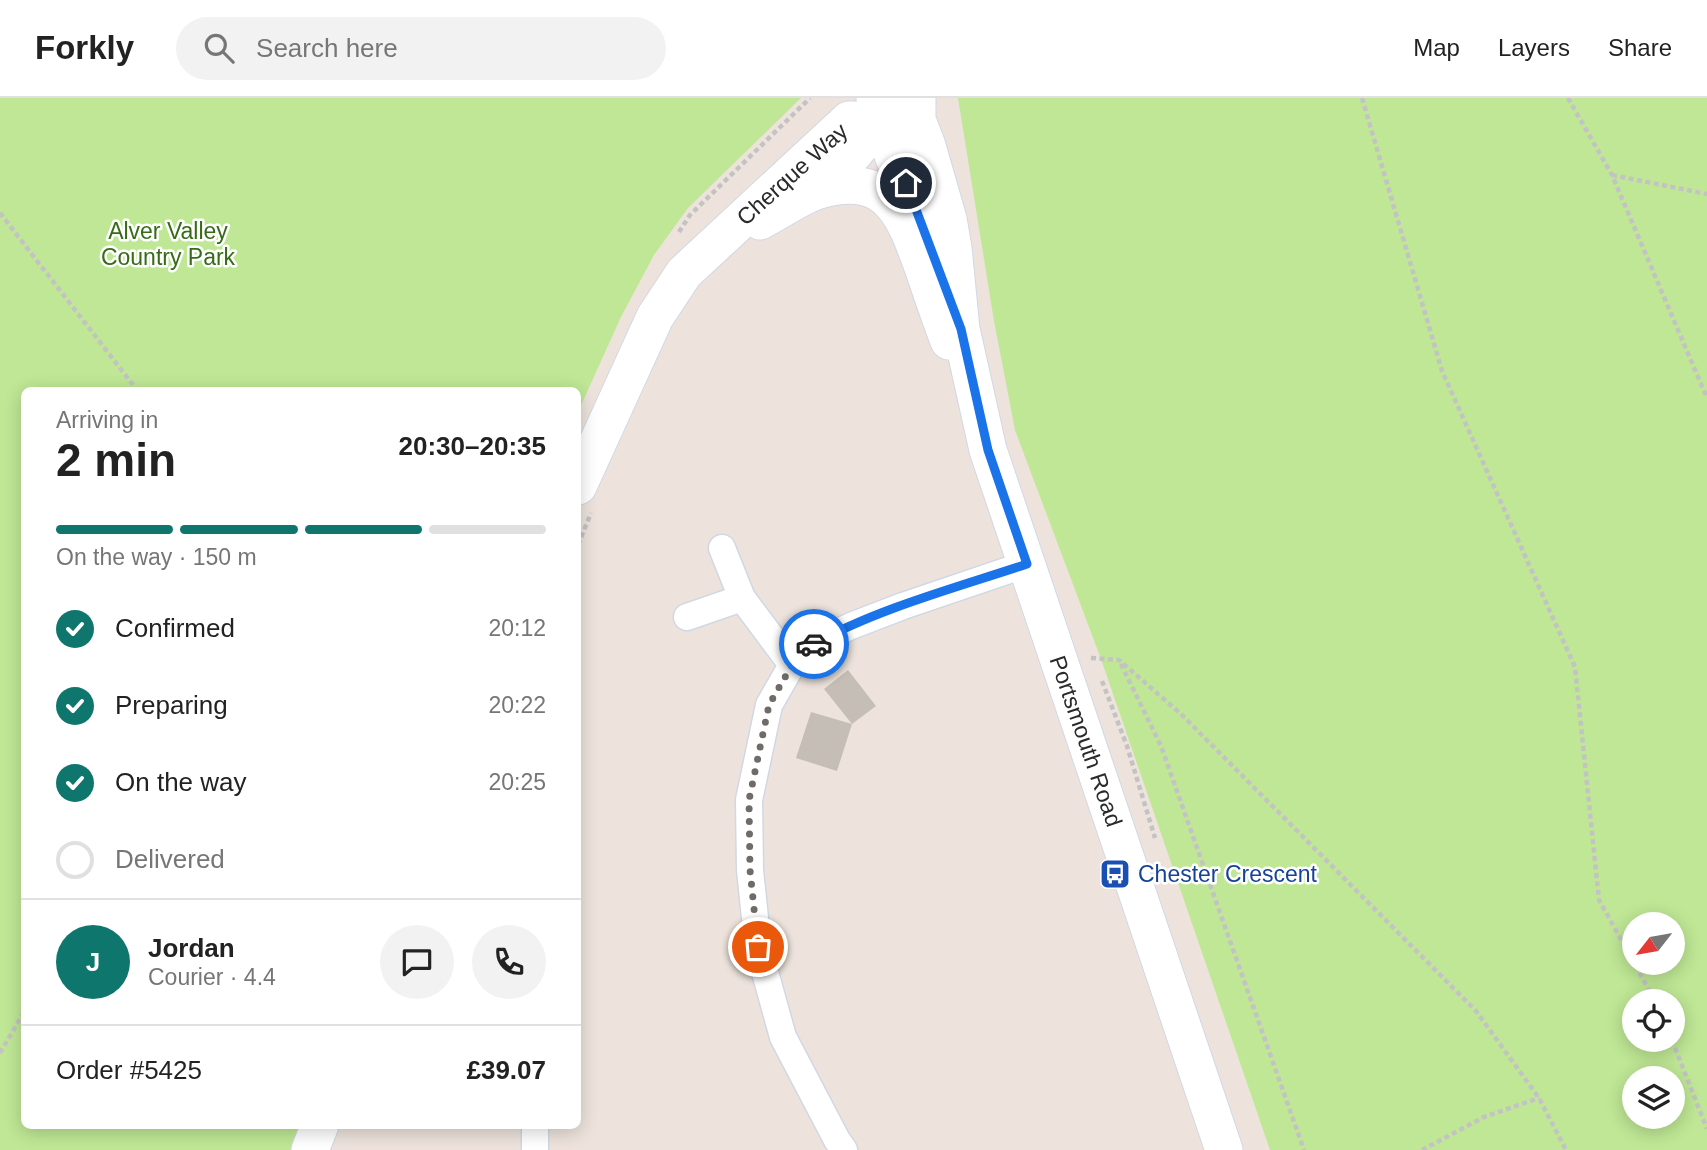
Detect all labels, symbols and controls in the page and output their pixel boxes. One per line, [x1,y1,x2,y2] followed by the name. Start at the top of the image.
[176,17,666,80] search box
[35,29,134,66] text: Forkly
[200,29,238,67] icon: search
[256,33,398,63] text: Search here
[1413,34,1460,61] text: Map
[1498,34,1570,61] text: Layers
[1608,34,1672,61] text: Share
[731,117,853,230] street label: Cherque Way
[876,153,936,213] pin
[887,164,925,202] icon: home
[101,218,236,270] park label: Alver Valley Country Park
[56,407,158,433] text: Arriving in
[399,431,546,461] text: 20:30–20:35
[56,434,176,486] text: 2 min
[56,544,257,570] text: On the way · 150 m
[779,609,849,679] courier
[56,610,94,648] icon: check
[115,613,235,643] text: Confirmed
[488,615,546,641] text: 20:12
[795,625,833,663] icon: car
[1045,652,1127,830] street label: Portsmouth Road
[56,687,94,725] icon: check
[115,690,228,720] text: Preparing
[488,692,546,718] text: 20:22
[56,764,94,802] icon: check
[115,767,247,797] text: On the way
[488,769,546,795] text: 20:25
[115,844,225,874] text: Delivered
[1098,857,1132,891] bus stop icon: Chester Crescent
[1138,861,1318,887] place label: Chester Crescent
[1622,912,1685,975] north arrow
[1622,912,1685,1129] map controls
[728,917,788,977] pin
[380,925,454,999] button: chat
[472,925,546,999] button: phone
[739,928,777,966] icon: bag
[148,933,235,963] text: Jordan
[86,947,100,977] text: J
[148,964,276,990] text: Courier · 4.4
[1622,989,1685,1052] button: locate
[56,1055,202,1085] text: Order #5425
[466,1055,546,1085] text: £39.07
[1622,1066,1685,1129] button: layers

